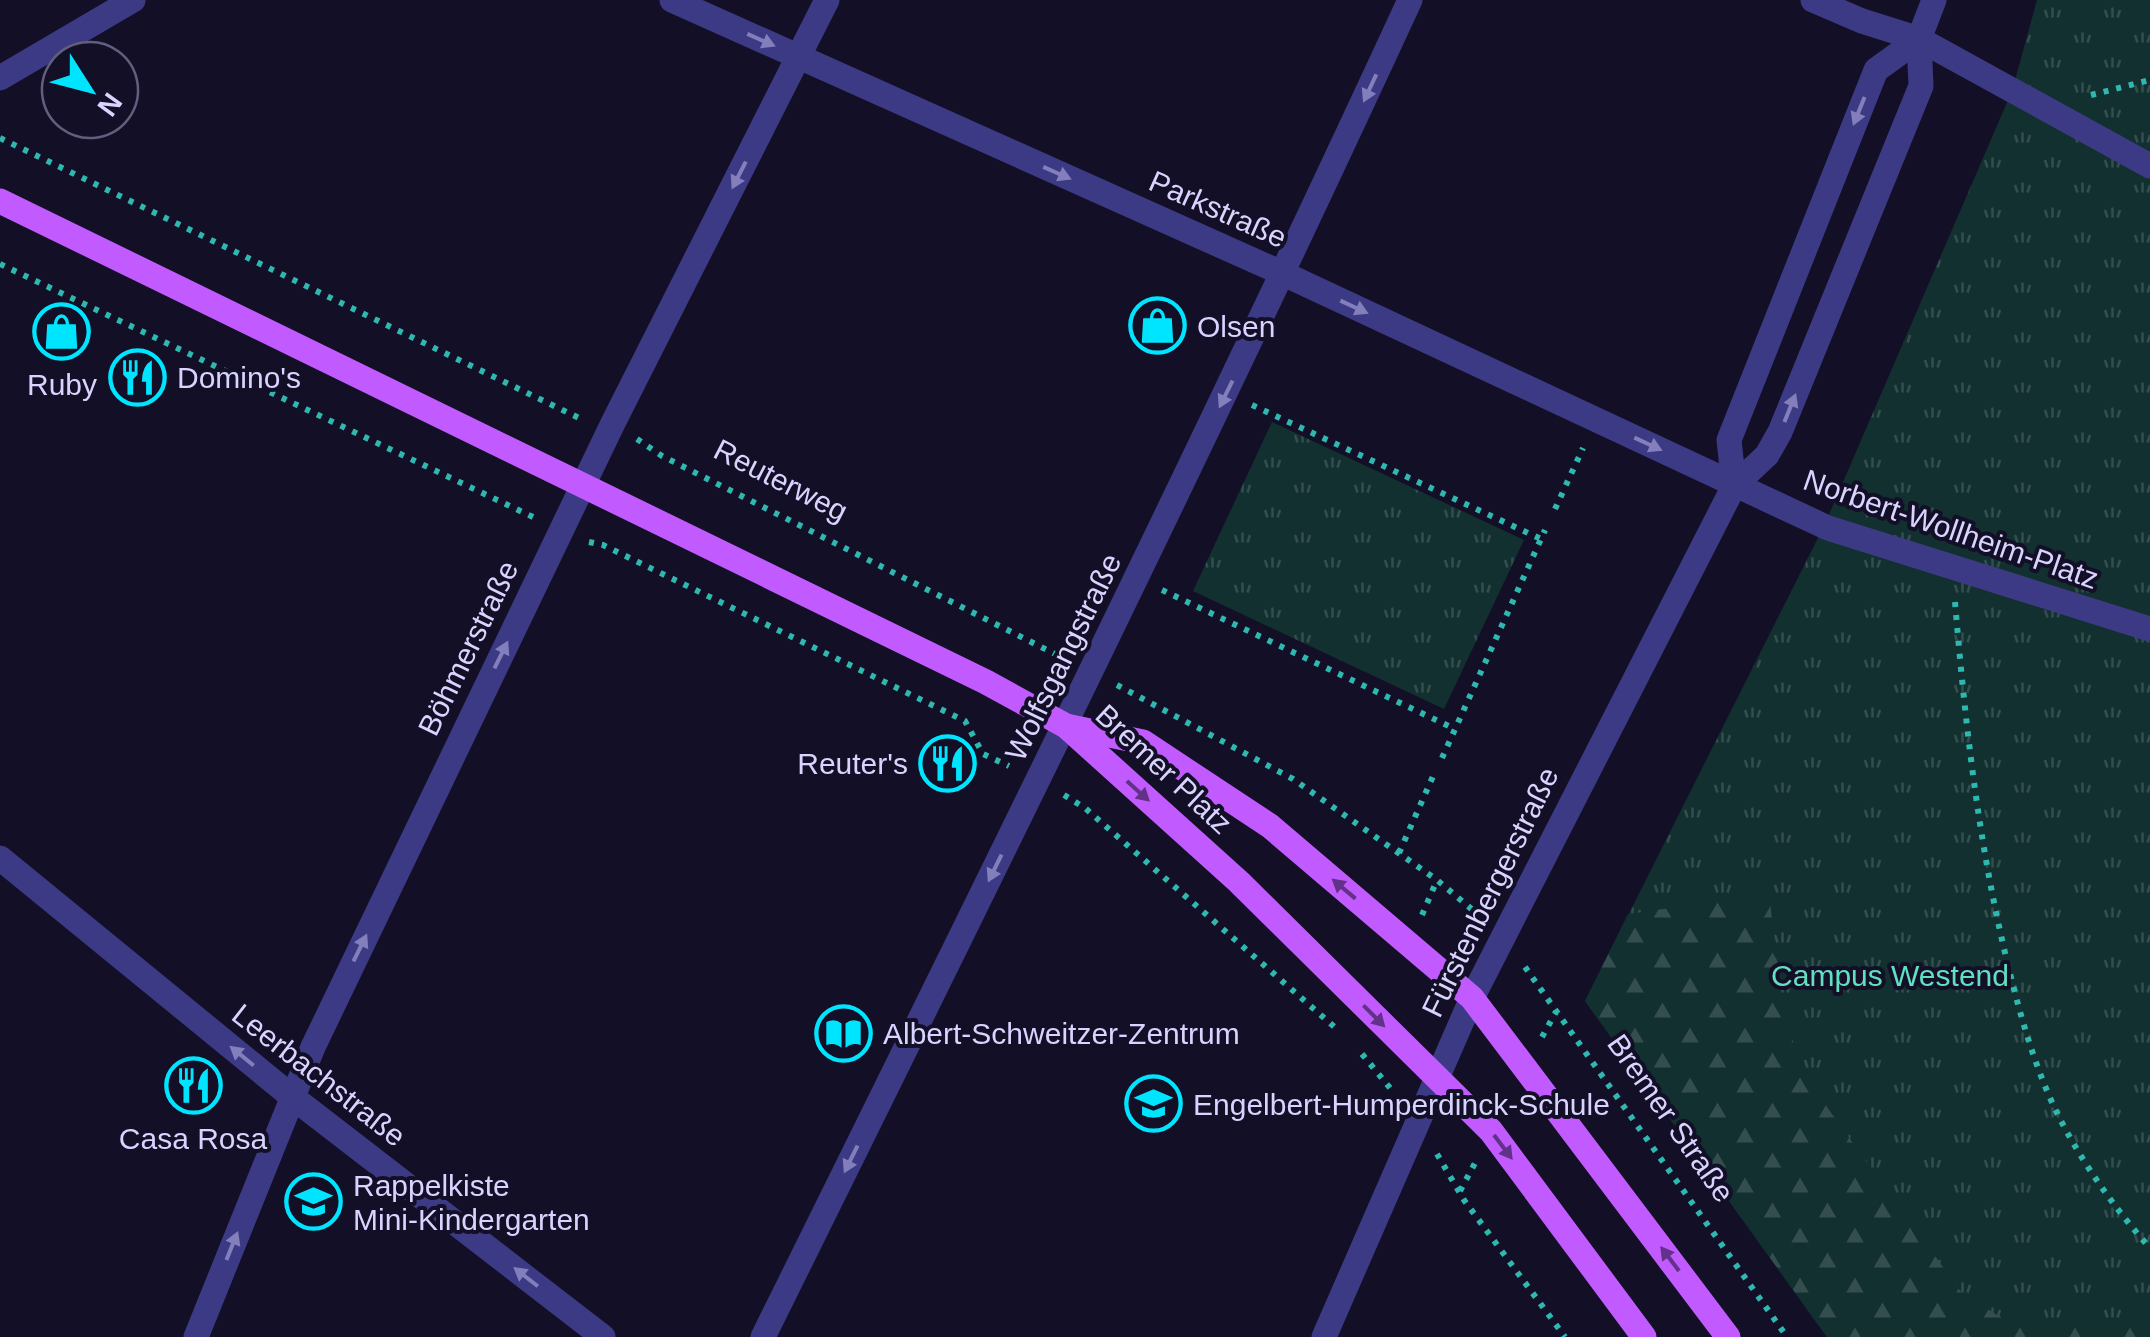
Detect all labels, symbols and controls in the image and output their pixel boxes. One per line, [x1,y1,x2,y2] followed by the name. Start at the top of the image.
[746,32,776,48] one-way arrow
[40,40,140,140] north arrow
[1361,74,1378,103] one-way arrow
[91,87,128,122] text: N
[1851,97,1867,127] one-way arrow
[731,161,748,190] one-way arrow
[1144,164,1292,254] street label: Parkstraße
[1043,165,1072,181] one-way arrow
[1128,296,1188,356] shop icon: Olsen
[1339,298,1368,315] one-way arrow
[32,301,92,361] shop icon: Ruby
[1197,310,1275,343] place label: Olsen
[108,347,168,407] restaurant icon: Domino's
[177,361,301,394] place label: Domino's
[27,368,97,401] place label: Ruby
[1218,379,1235,408] one-way arrow
[1782,393,1798,423] one-way arrow
[709,432,853,528] street label: Reuterweg
[1634,435,1663,452] one-way arrow
[1799,463,2103,595] street label: Norbert-Wollheim-Platz
[999,548,1127,766] street label: Wolfsgangstraße
[412,555,524,741] street label: Böhmerstraße
[492,640,509,669] one-way arrow
[1089,698,1239,840] street label: Bremer Platz
[917,733,977,793] restaurant icon: Reuter's
[797,747,908,780] place label: Reuter's
[1415,762,1565,1022] street label: Fürstenbergerstraße
[1125,780,1150,802] one-way arrow
[987,854,1004,883] one-way arrow
[1332,879,1357,900] one-way arrow
[352,933,369,962] one-way arrow
[1771,959,2009,992] park label: Campus Westend
[226,997,412,1153] street label: Leerbachstraße
[814,1003,874,1063] library icon: Albert-Schweitzer-Zentrum
[1361,1003,1385,1027] one-way arrow
[883,1017,1240,1050] place label: Albert-Schweitzer-Zentrum
[1601,1028,1741,1208] street label: Bremer Straße
[229,1046,254,1067] one-way arrow
[163,1055,223,1115] restaurant icon: Casa Rosa
[1124,1074,1184,1134] school or university icon: Engelbert-Humperdinck-Schule
[1193,1088,1610,1121] place label: Engelbert-Humperdinck-Schule
[119,1122,268,1155] place label: Casa Rosa
[1492,1133,1512,1160] one-way arrow
[843,1145,860,1174] one-way arrow
[353,1169,590,1236] place label: Rappelkiste Mini-Kindergarten
[284,1172,344,1232] school or university icon: Rappelkiste Mini-Kindergarten
[224,1231,240,1261] one-way arrow
[1660,1246,1680,1272] one-way arrow
[513,1268,539,1288] one-way arrow

